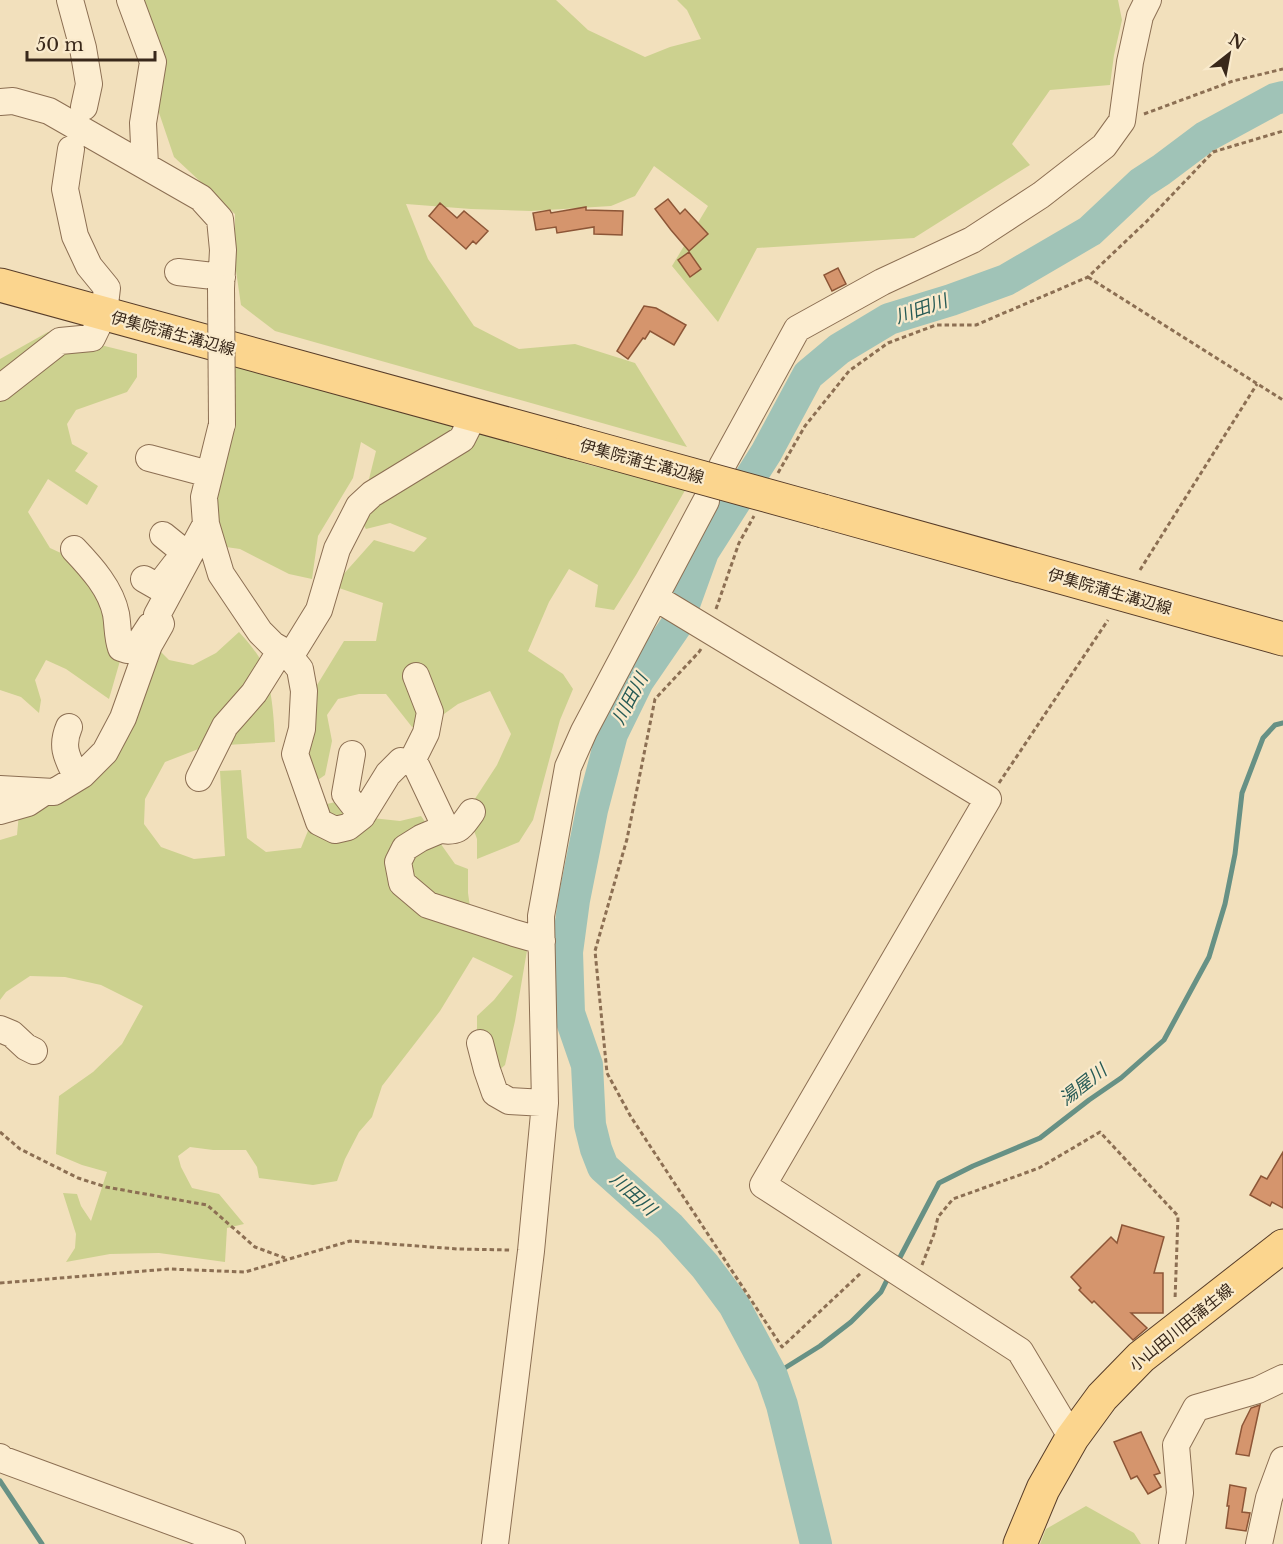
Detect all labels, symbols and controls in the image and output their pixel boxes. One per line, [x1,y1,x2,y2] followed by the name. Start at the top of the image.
[27,24,154,62] scale bar
[1199,24,1259,84] north arrow
[1225,29,1248,54] text: N
[36,34,84,56] text: 50 m
[892,289,952,328] water label: 川田川
[109,307,237,359] street label: 伊集院蒲生溝辺線
[578,435,706,487] street label: 伊集院蒲生溝辺線
[1046,564,1174,618] street label: 伊集院蒲生溝辺線
[608,668,653,728] water label: 川田川
[1055,1058,1113,1110] water label: 湯屋川
[606,1168,662,1222] water label: 川田川
[1125,1279,1237,1375] street label: 小山田川田蒲生線

